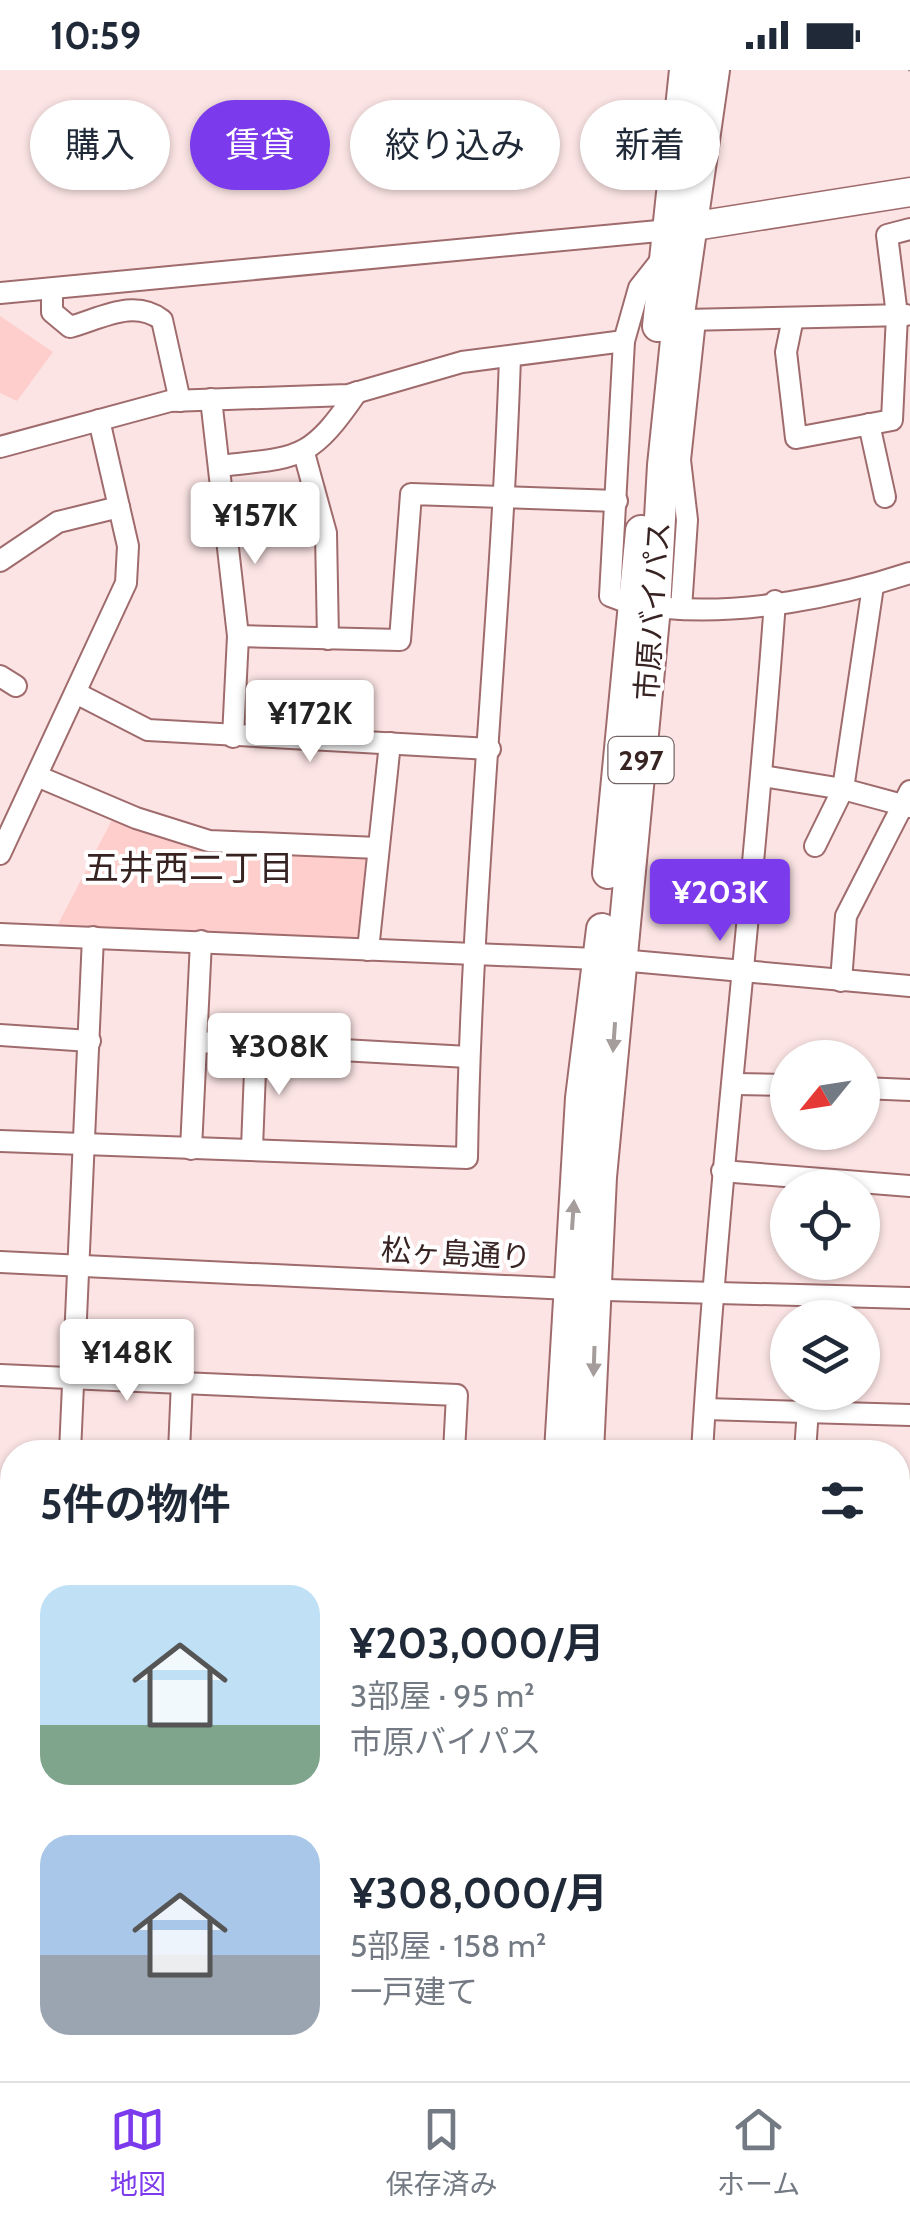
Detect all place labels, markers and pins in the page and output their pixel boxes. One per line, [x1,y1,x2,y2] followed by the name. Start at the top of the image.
[185,482,325,567] pin: ¥157K
[240,680,380,765] pin: ¥172K
[650,859,790,944] pin: ¥203K
[209,1013,349,1098] pin: ¥308K
[57,1319,197,1404] pin: ¥148K

